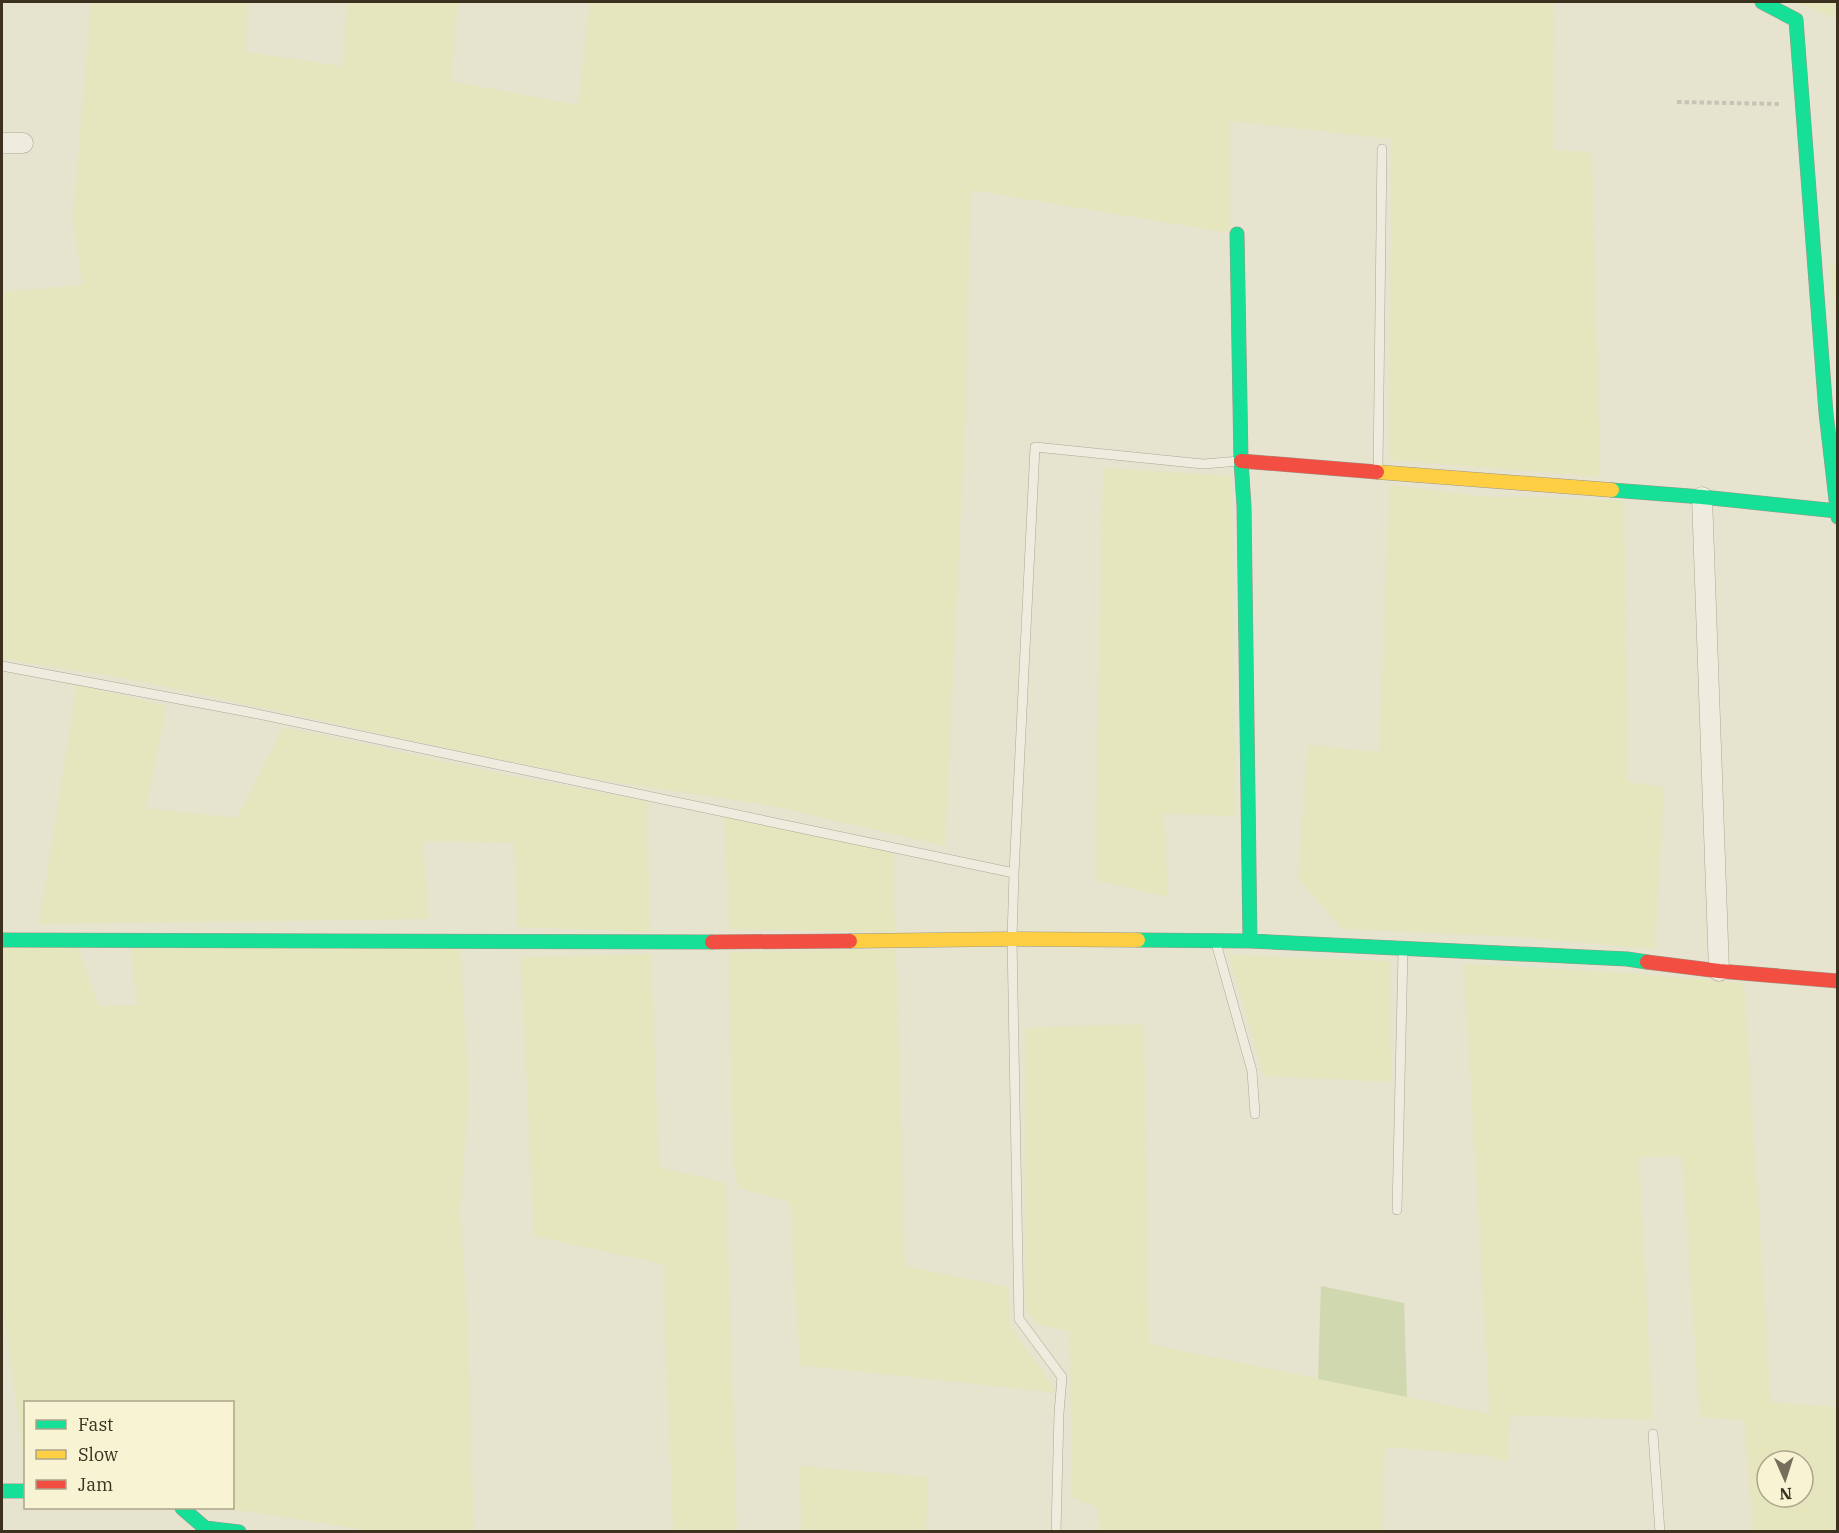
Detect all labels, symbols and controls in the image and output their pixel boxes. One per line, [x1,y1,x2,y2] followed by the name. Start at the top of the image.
[24,1401,234,1509] legend
[78,1413,113,1436] text: Fast
[78,1443,118,1466] text: Slow
[1755,1449,1815,1509] north arrow
[78,1473,113,1496] text: Jam
[1779,1484,1793,1504] text: N

